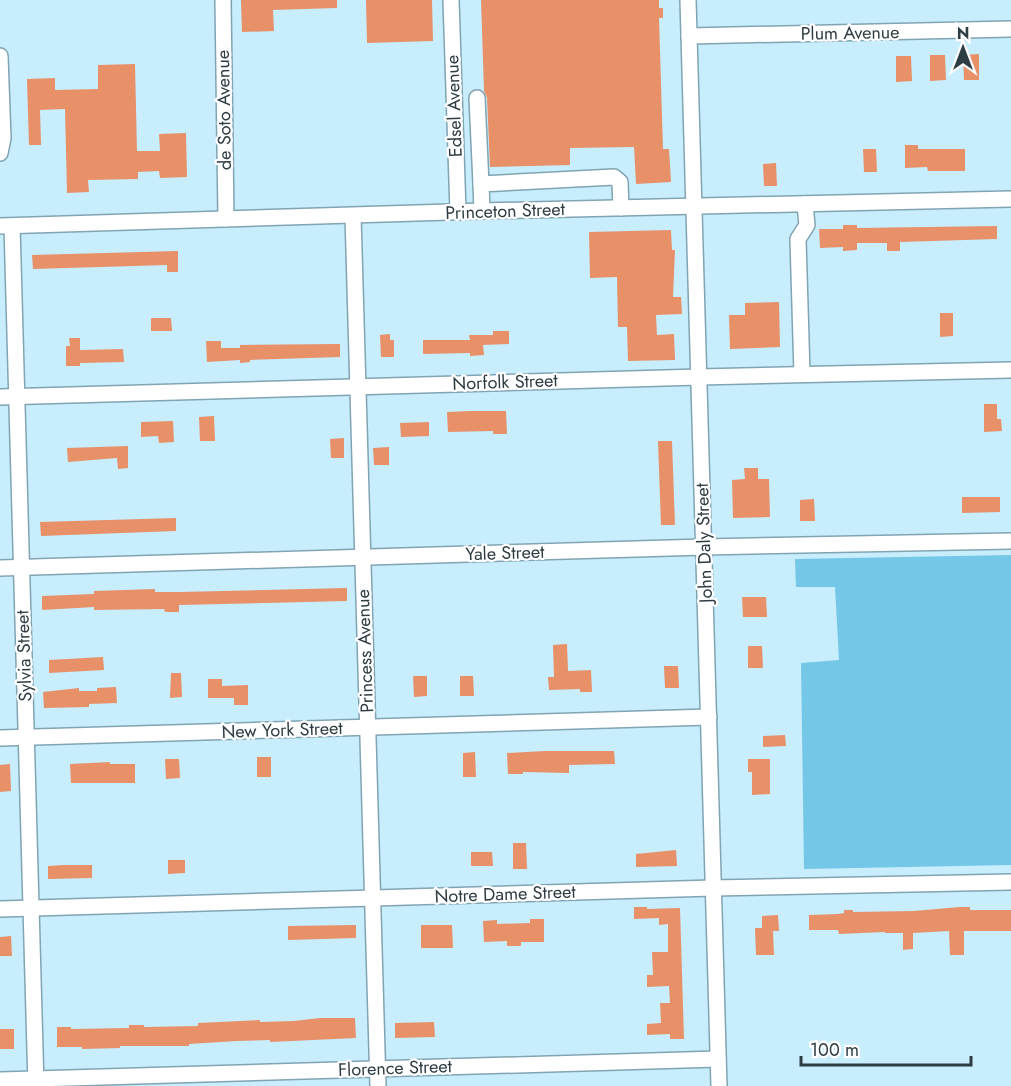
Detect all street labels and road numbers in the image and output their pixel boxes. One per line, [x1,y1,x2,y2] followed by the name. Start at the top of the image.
[800,19,900,47] street label: Plum Avenue
[210,50,238,170] street label: de Soto Avenue
[439,54,469,158] street label: Edsel Avenue
[445,196,566,226] street label: Princeton Street
[452,367,559,397] street label: Norfolk Street
[689,482,719,605] street label: John Daly Street
[465,539,545,567] street label: Yale Street
[350,589,380,713] street label: Princess Avenue
[9,609,39,702] street label: Sylvia Street
[221,715,344,745] street label: New York Street
[434,879,577,909] street label: Notre Dame Street
[338,1053,453,1083] street label: Florence Street

